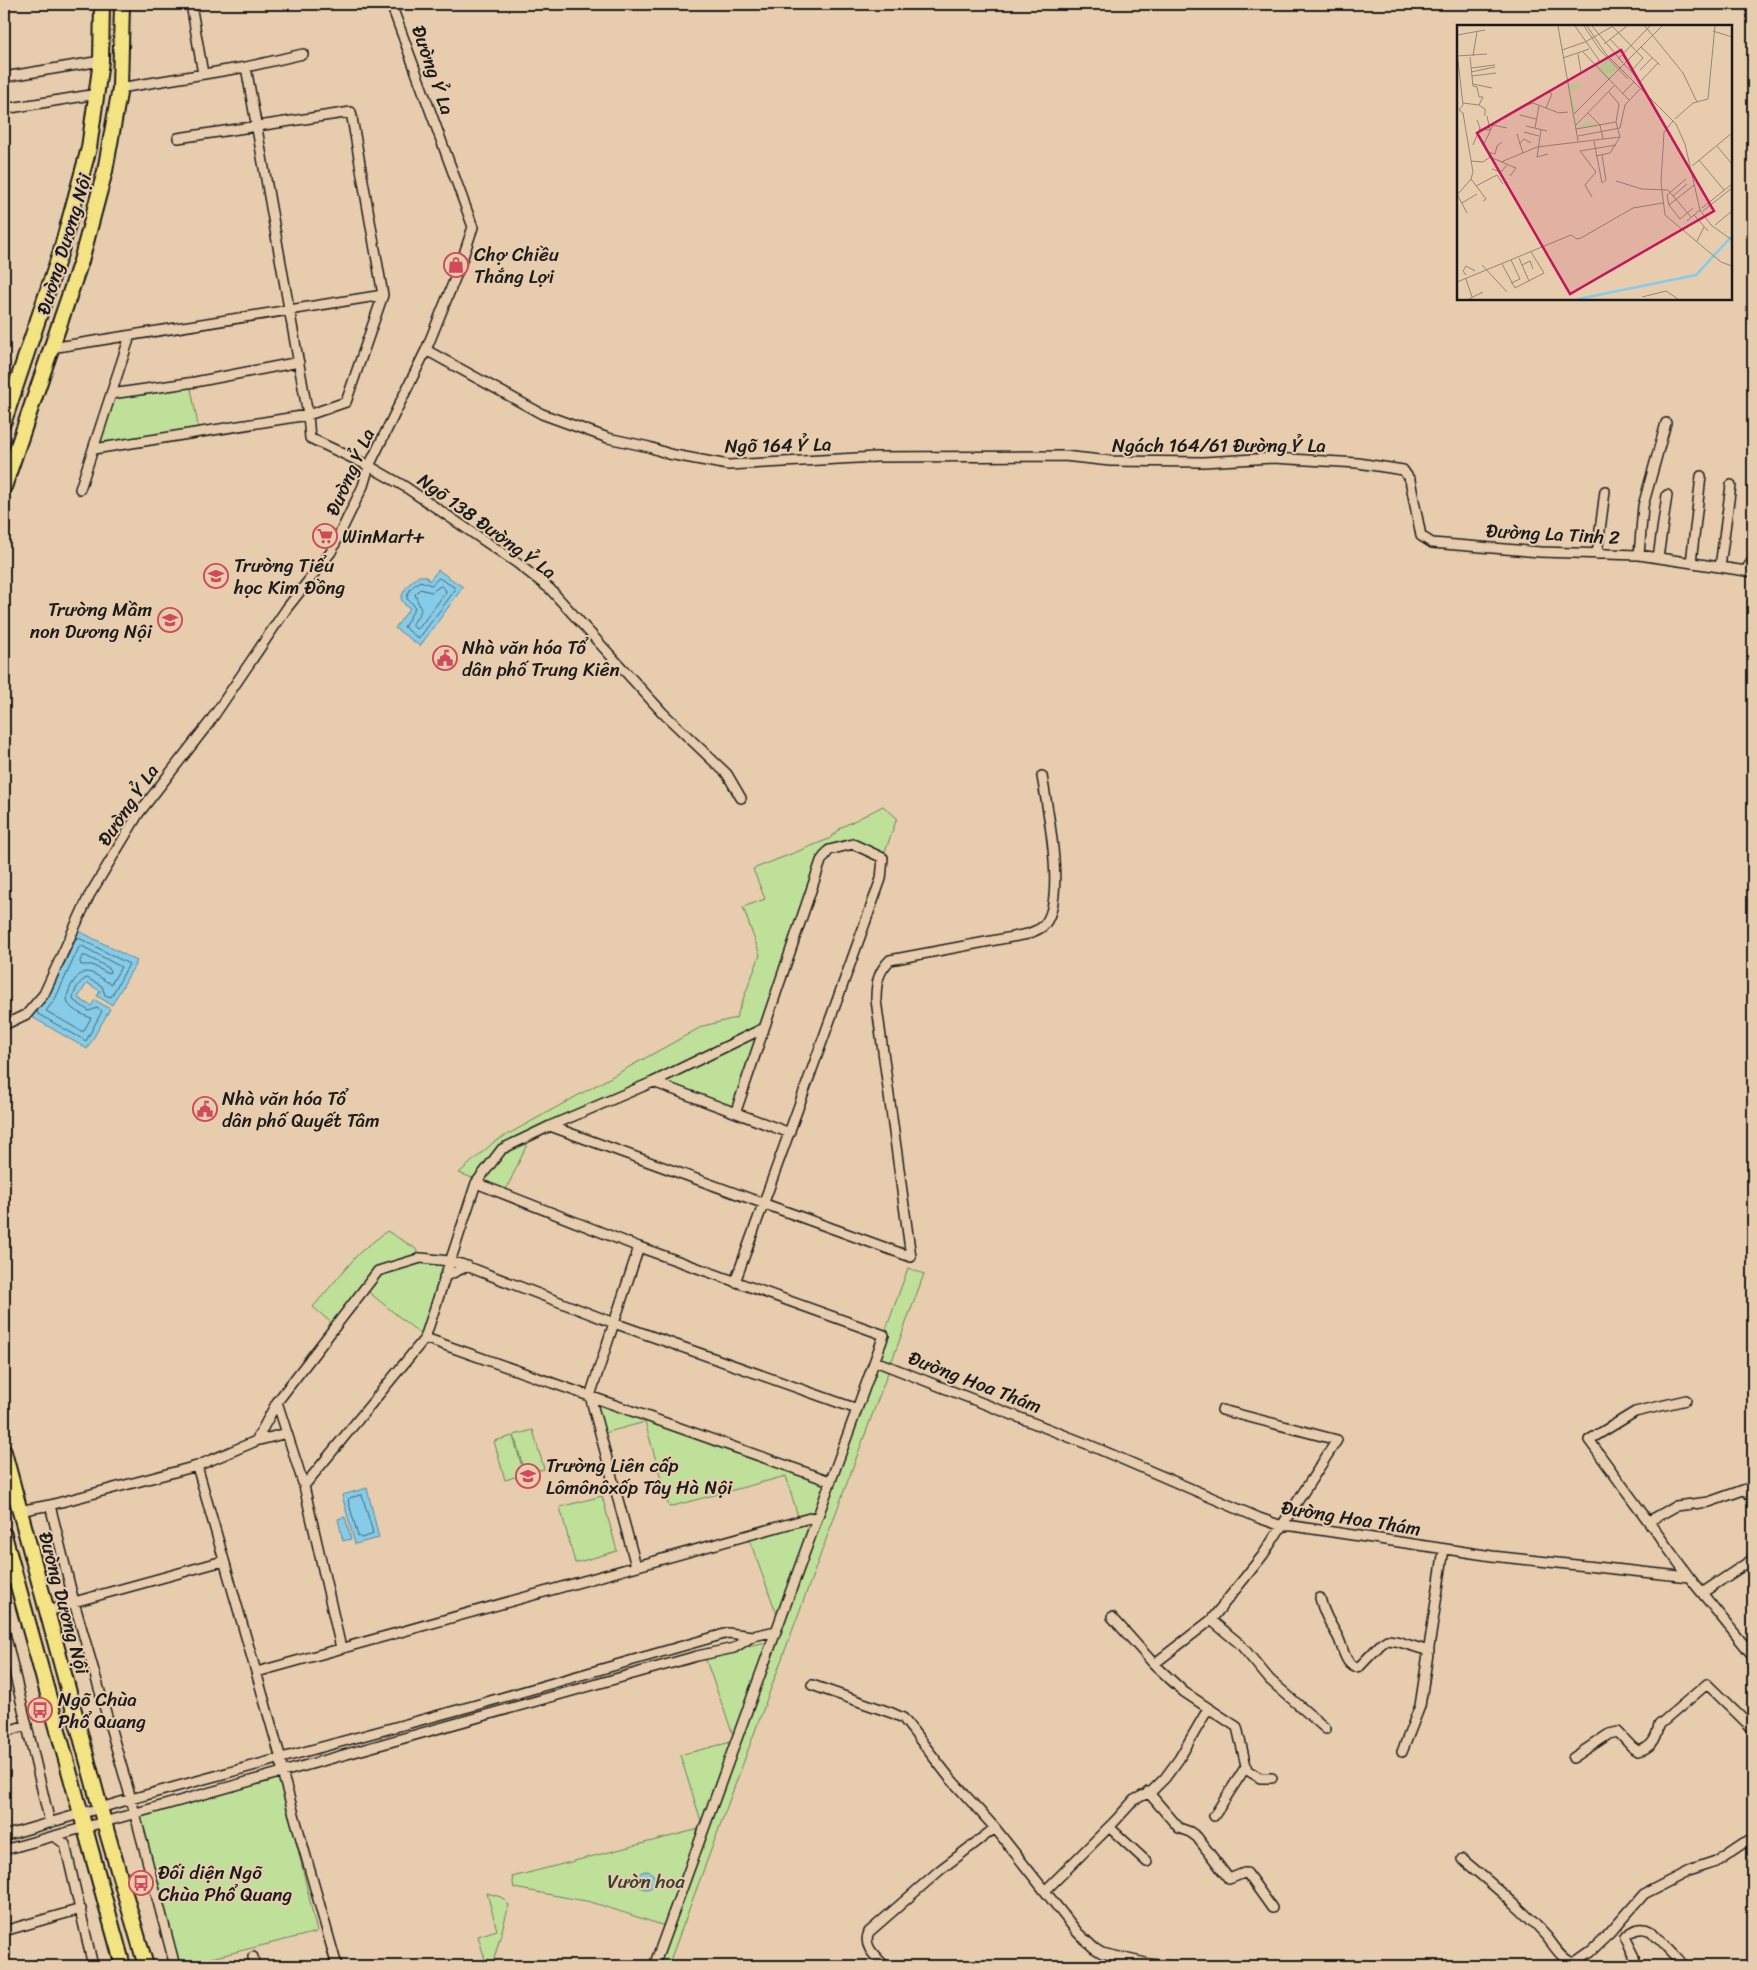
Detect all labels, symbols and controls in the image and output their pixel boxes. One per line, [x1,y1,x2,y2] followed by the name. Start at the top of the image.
[402,21,464,120] street label: Đường Ỷ La
[1457,25,1732,300] inset map
[27,168,101,319] street label: Đường Dương Nội
[474,238,559,293] place label: Chợ Chiều Thắng Lợi
[443,252,469,278] shop icon: Chợ Chiều Thắng Lợi
[316,422,384,521] street label: Đường Ỷ La
[724,428,832,462] street label: Ngõ 164 Ỷ La
[1112,429,1326,462] street label: Ngách 164/61 Đường Ỷ La
[410,464,564,588] street label: Ngõ 138 Đường Ỷ La
[1485,514,1621,554] street label: Đường La Tinh 2
[342,520,425,553] place label: WinMart+
[312,523,338,549] supermarket icon: WinMart+
[233,549,346,604] place label: Trường Tiểu học Kim Đồng
[203,563,229,589] school or university icon: Trường Tiểu học Kim Đồng
[30,593,153,648] place label: Trường Mầm non Dương Nội
[157,607,183,633] school or university icon: Trường Mầm non Dương Nội
[462,631,620,686] place label: Nhà văn hóa Tổ dân phố Trung Kiên
[432,645,458,671] public building icon: Nhà văn hóa Tổ dân phố Trung Kiên
[88,757,168,853] street label: Đường Ỷ La
[222,1082,380,1137] place label: Nhà văn hóa Tổ dân phố Quyết Tâm
[192,1096,218,1122] public building icon: Nhà văn hóa Tổ dân phố Quyết Tâm
[903,1341,1047,1423] street label: Đường Hoa Thám
[546,1449,733,1504] place label: Trường Liên cấp Lômônôxốp Tây Hà Nội
[515,1463,541,1489] school or university icon: Trường Liên cấp Lômônôxốp Tây Hà Nội
[1279,1491,1423,1545] street label: Đường Hoa Thám
[29,1528,99,1679] street label: Đường Dương Nội
[58,1683,146,1738] place label: Ngõ Chùa Phổ Quang
[27,1697,53,1723] bus stop icon: Ngõ Chùa Phổ Quang
[158,1856,292,1911] place label: Đối diện Ngõ Chùa Phổ Quang
[607,1865,685,1898] park label: Vườn hoa
[128,1870,154,1896] bus stop icon: Đối diện Ngõ Chùa Phổ Quang

